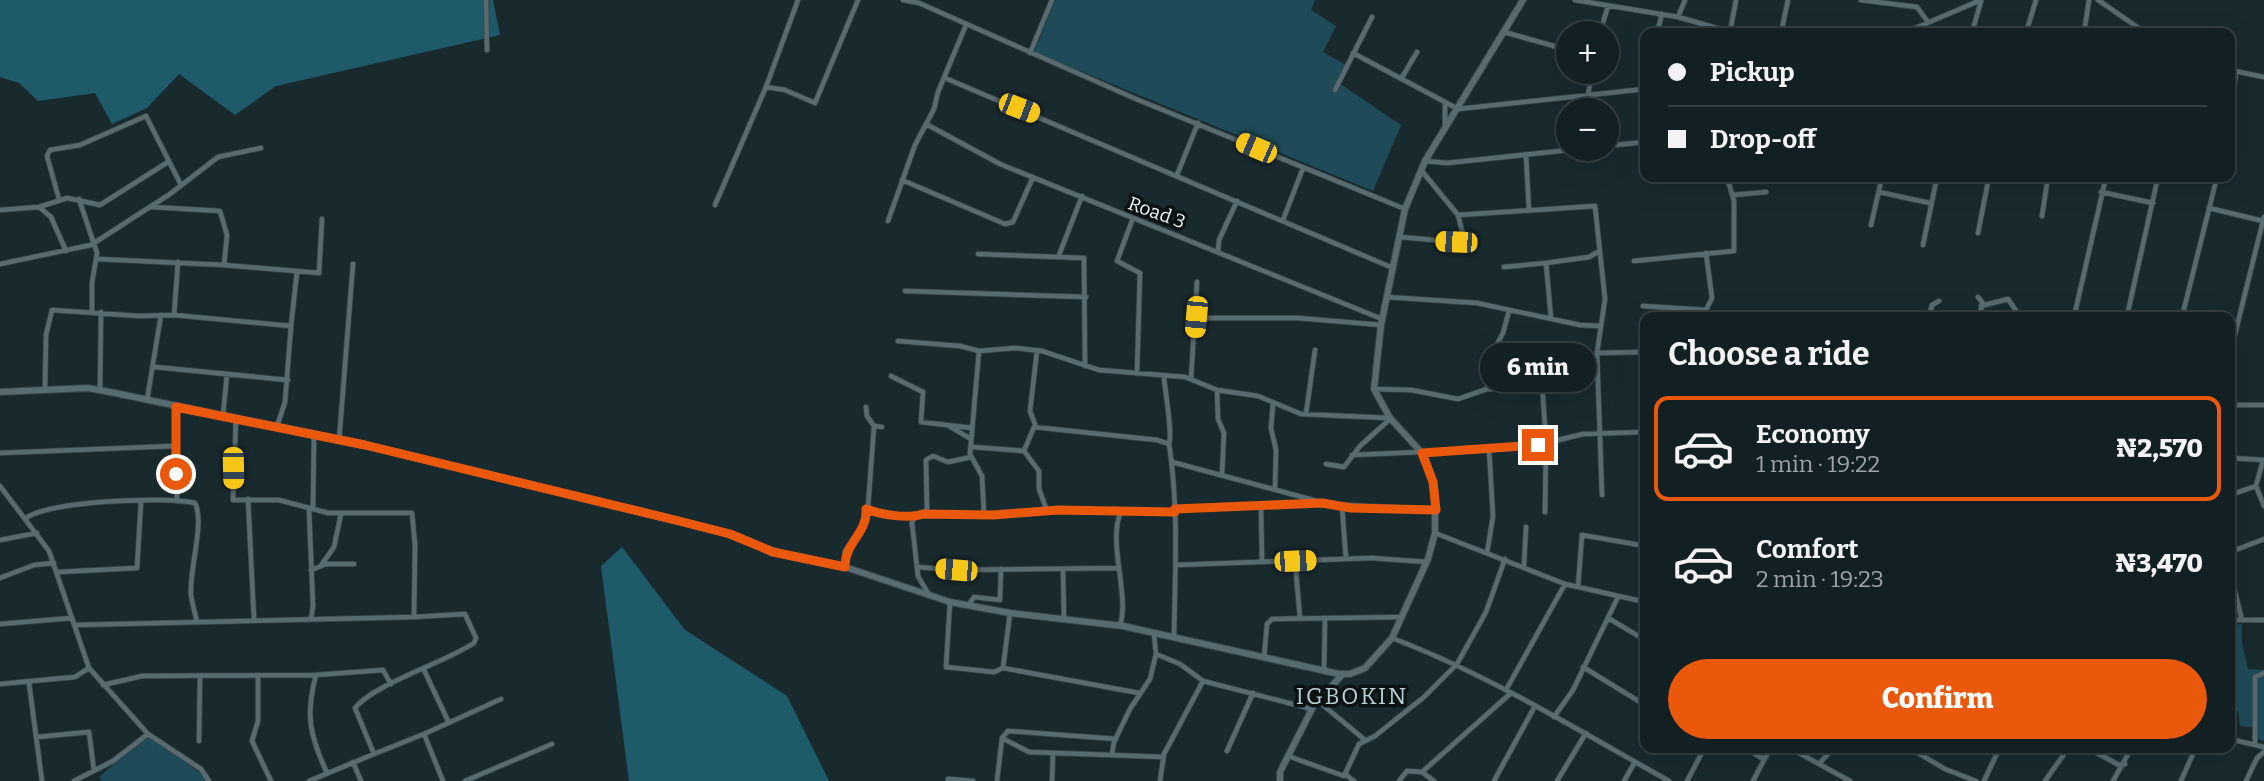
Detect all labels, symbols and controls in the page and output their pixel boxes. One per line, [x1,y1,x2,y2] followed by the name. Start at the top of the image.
[1556,21,1619,161] map controls
[1556,21,1619,84] button: +
[1710,57,1795,88] text: Pickup
[996,91,1043,125] car
[1556,98,1619,161] button: −
[1710,124,1816,155] text: Drop-off
[1233,130,1280,166] car
[1125,192,1189,233] street label: Road 3
[1435,231,1478,253] car
[1184,295,1209,339] car
[1668,335,1869,373] text: Choose a ride
[1480,344,1596,392] callout: 6 min
[1507,353,1569,381] text: 6 min
[1672,417,1735,480] icon: car
[1756,419,1870,450] text: Economy
[1522,429,1554,461] route end
[2116,433,2203,464] text: ₦2,570
[223,447,244,489] car
[1756,450,1880,478] text: 1 min · 19:22
[160,458,192,490] route start
[1672,532,1735,595] icon: car
[1756,534,1859,565] text: Comfort
[2115,548,2203,579] text: ₦3,470
[1274,550,1317,572] car
[935,558,978,582] car
[1756,565,1884,593] text: 2 min · 19:23
[1668,659,2207,739] button: Confirm
[1296,682,1408,710] district label: IGBOKIN

